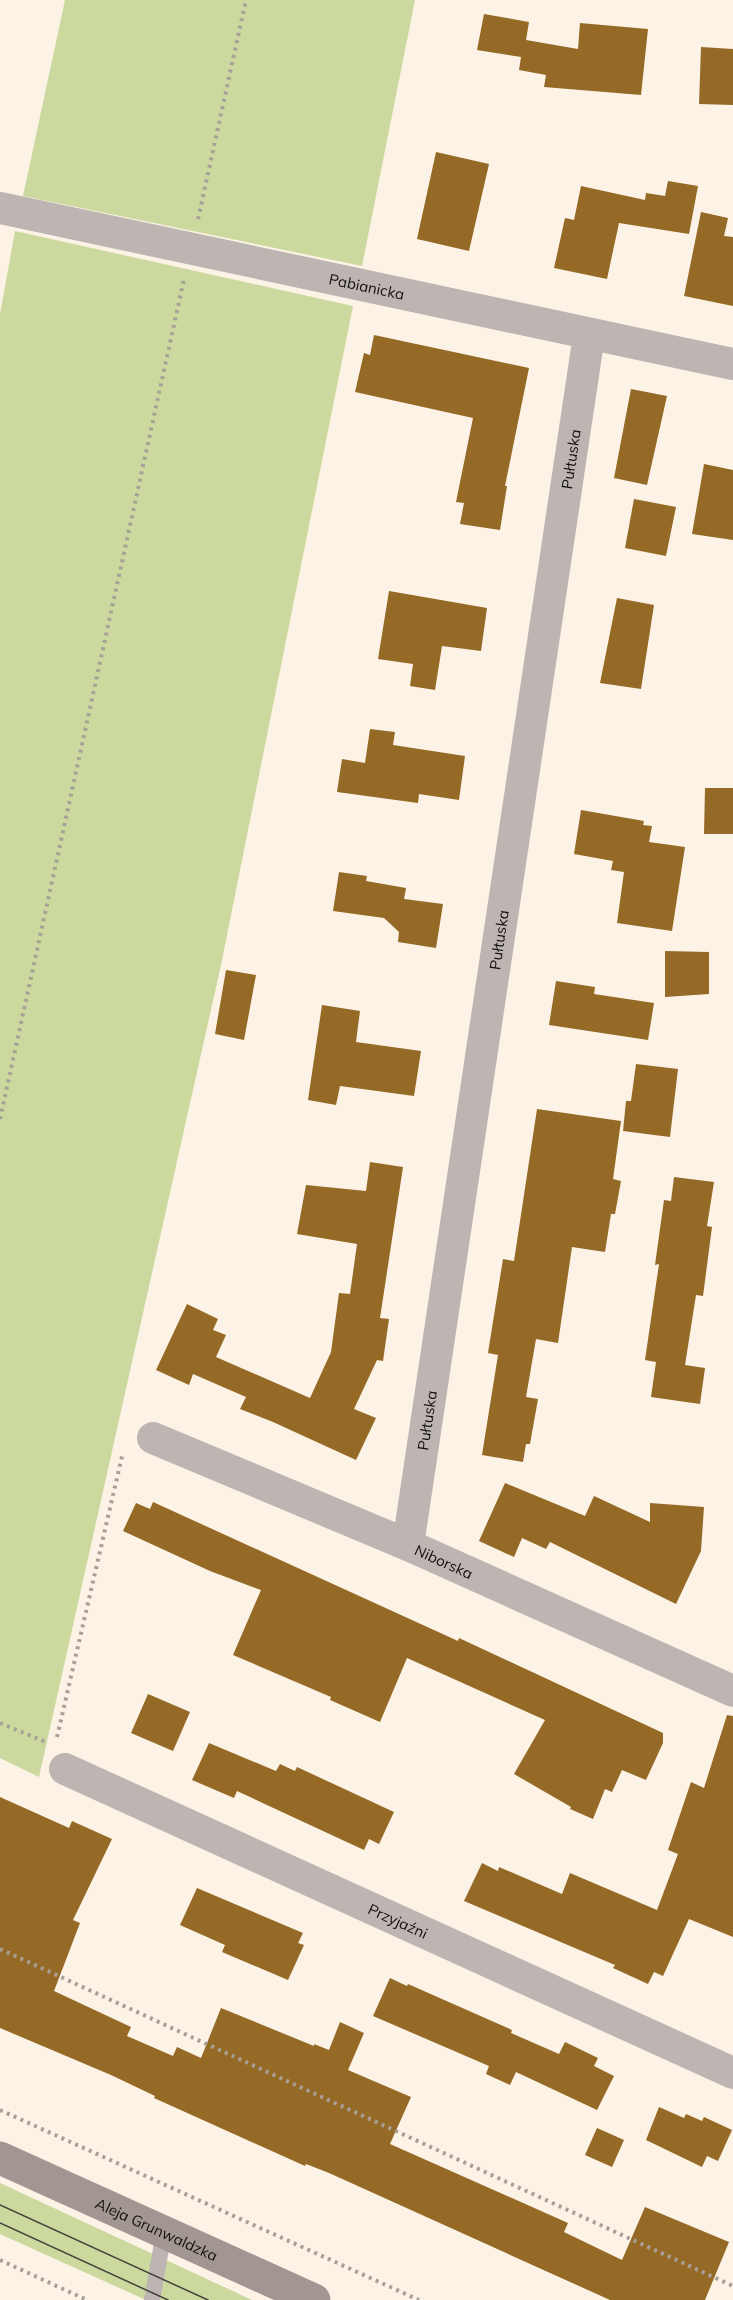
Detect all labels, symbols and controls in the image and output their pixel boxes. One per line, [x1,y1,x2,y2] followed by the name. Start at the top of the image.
[327,269,406,303] street label: Pabianicka
[557,428,584,490] street label: Pułtuska
[485,908,512,971] street label: Pułtuska
[413,1389,440,1452] street label: Pułtuska
[412,1540,476,1583] street label: Niborska
[365,1899,431,1942] street label: Przyjaźni
[93,2193,221,2265] street label: Aleja Grunwaldzka

